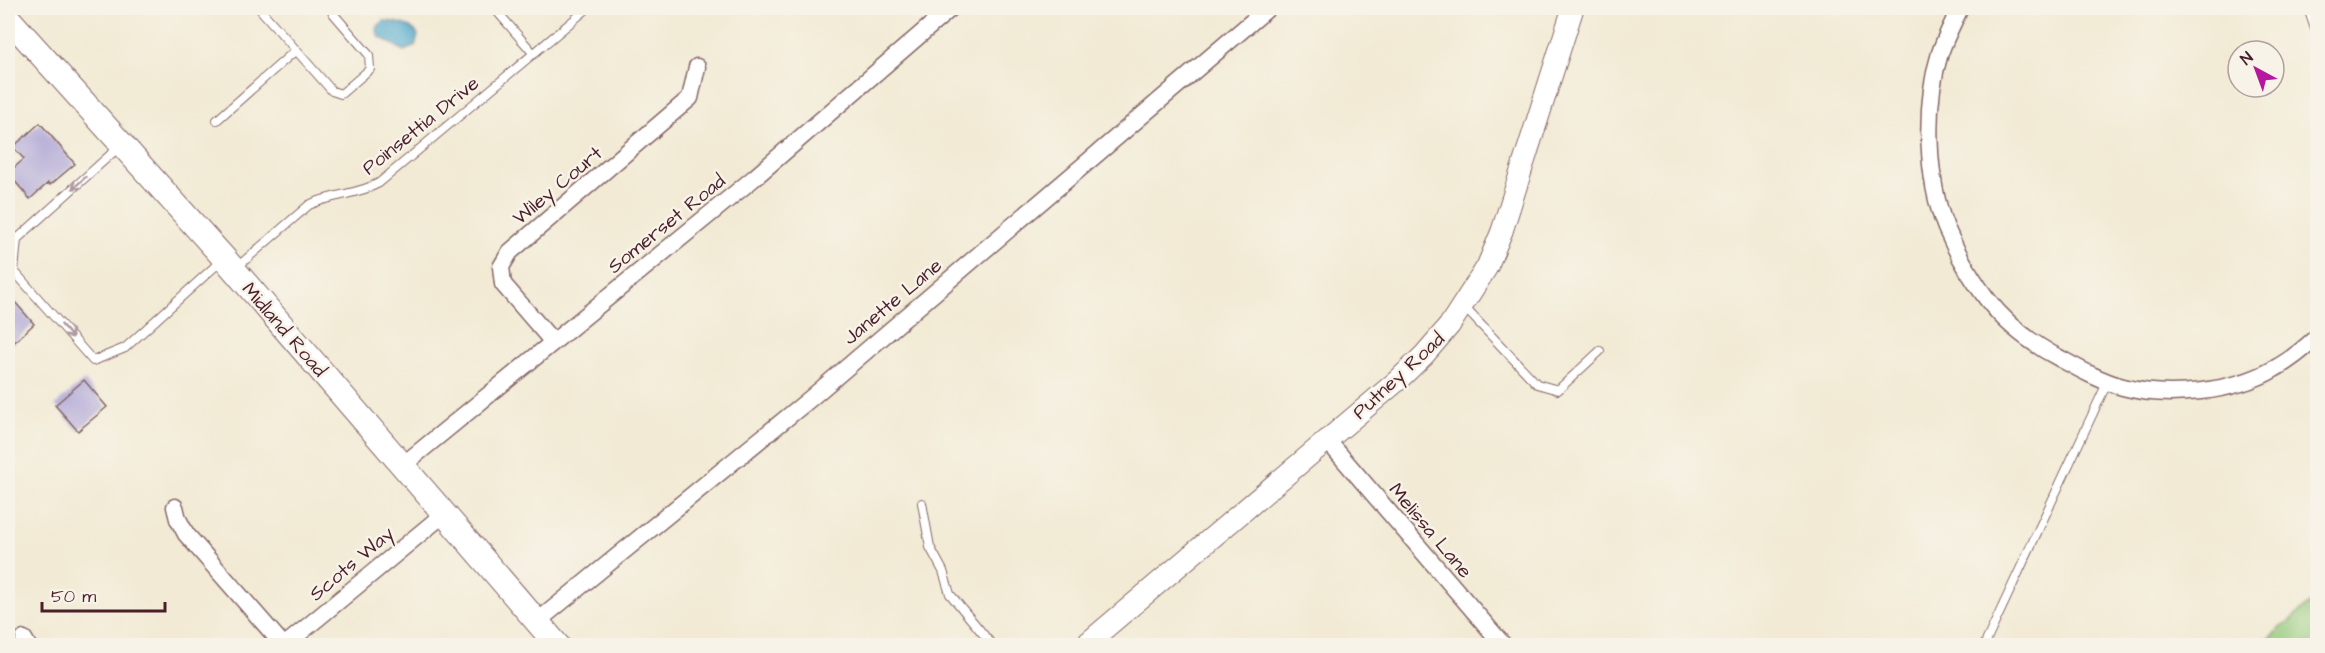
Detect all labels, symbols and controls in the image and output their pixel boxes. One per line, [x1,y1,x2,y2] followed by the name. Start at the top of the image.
[2226,39,2286,99] north arrow
[2236,47,2258,70] text: N
[356,70,485,182] street label: Poinsettia Drive
[507,140,609,232] street label: Wiley Court
[602,167,732,280] street label: Somerset Road
[72,176,87,190] one-way arrow
[837,252,948,352] street label: Janette Lane
[235,276,333,383] street label: Midland Road
[60,323,74,338] one-way arrow
[1346,326,1452,427] street label: Putney Road
[1382,477,1479,584] street label: Melissa Lane
[303,520,401,608] street label: Scots Way
[42,575,165,613] scale bar
[51,584,96,609] text: 50 m

